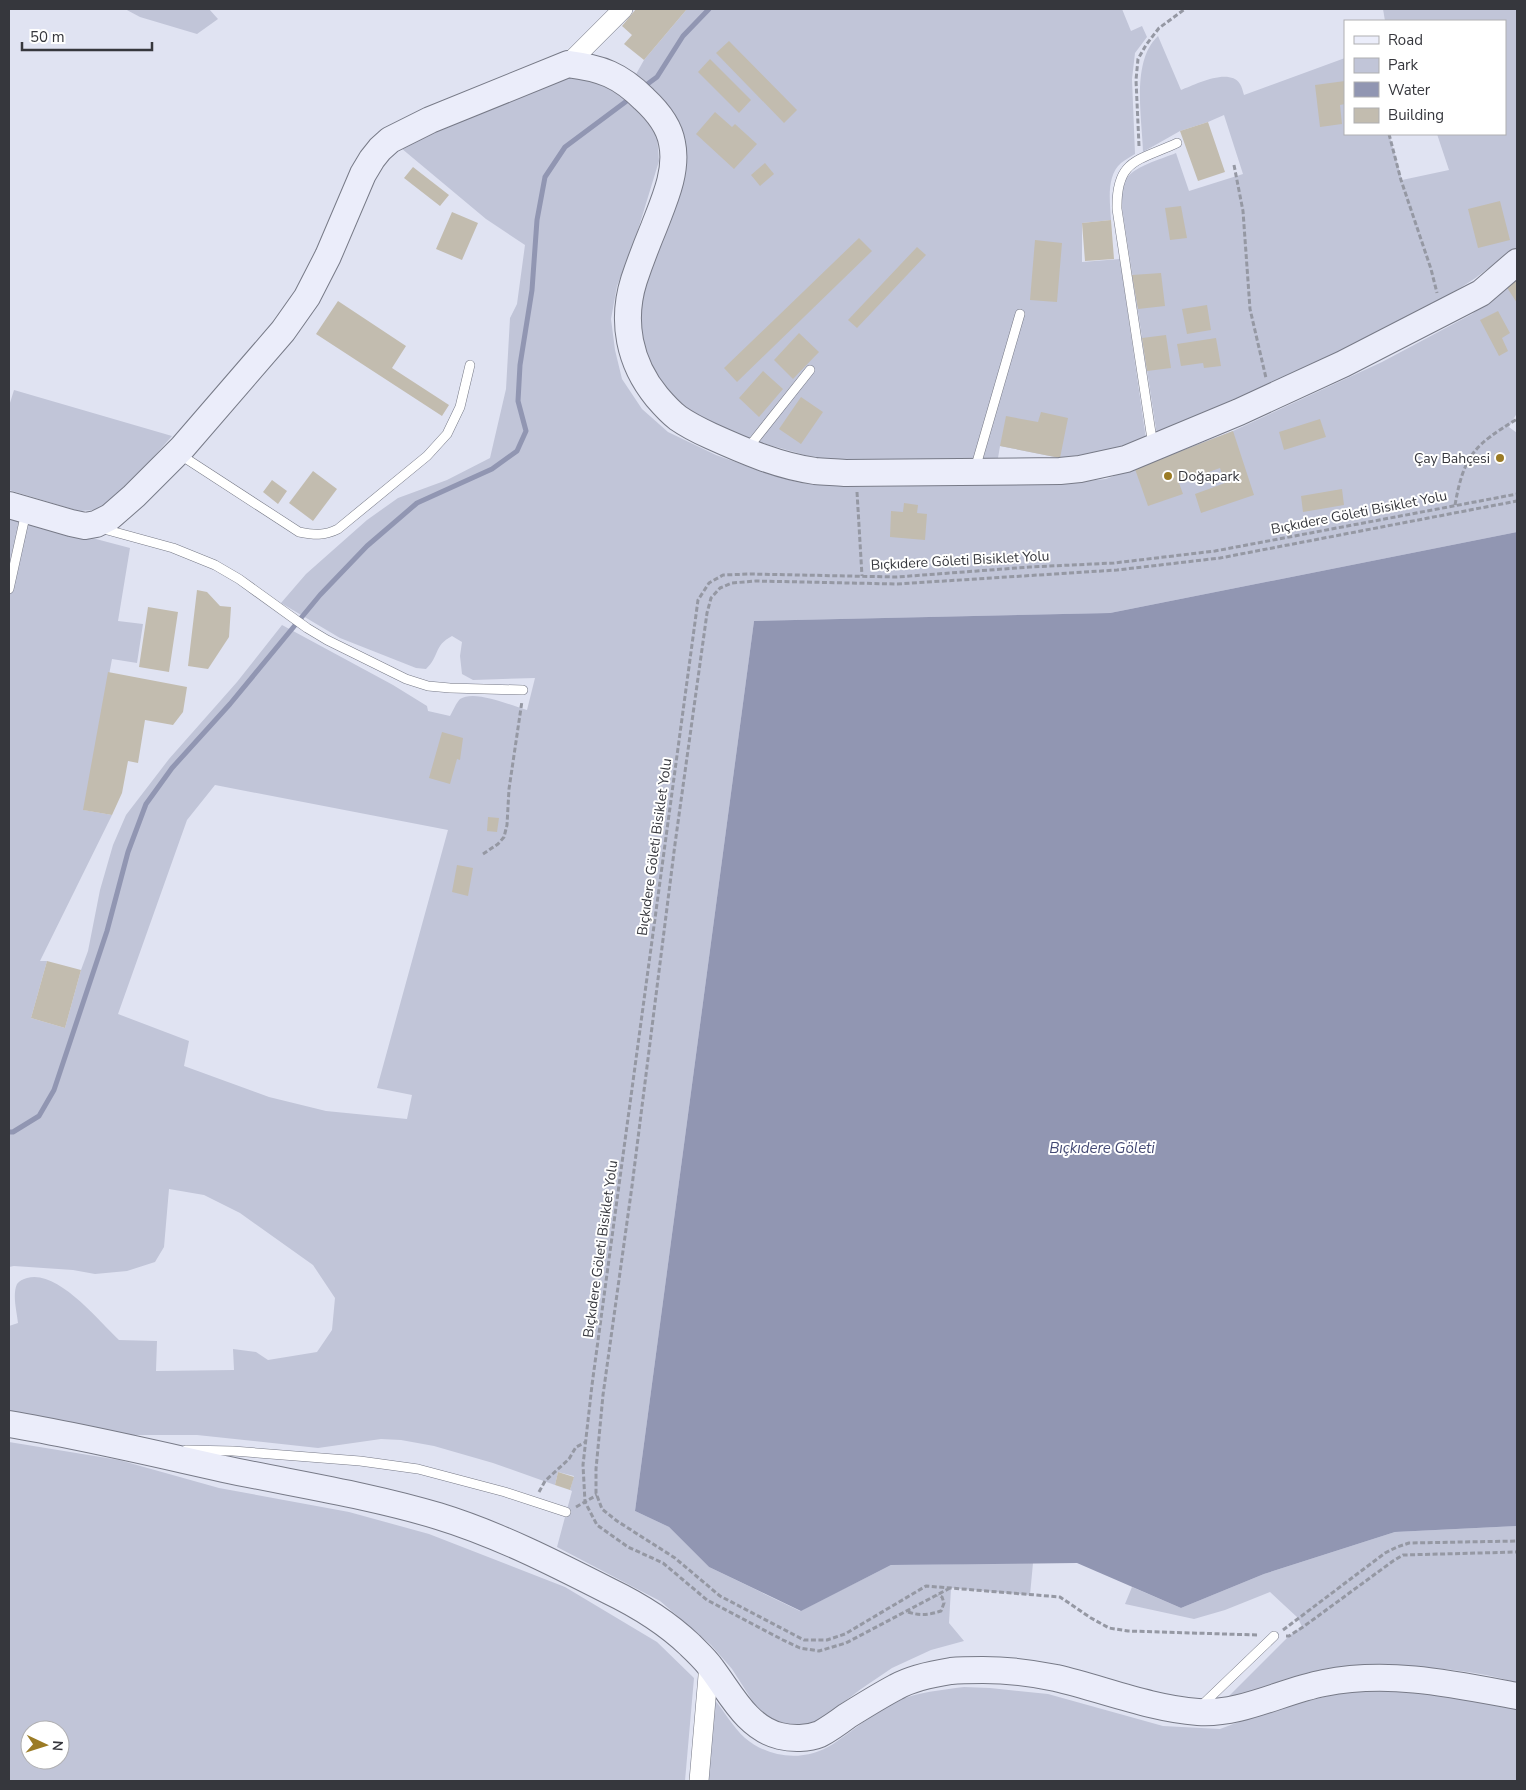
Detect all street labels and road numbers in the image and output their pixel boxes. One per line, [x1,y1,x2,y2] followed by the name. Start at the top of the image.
[1269,486,1449,539] street label: Bıçkıdere Göleti Bisiklet Yolu
[870,546,1050,575] street label: Bıçkıdere Göleti Bisiklet Yolu
[633,757,676,937] street label: Bıçkıdere Göleti Bisiklet Yolu
[579,1159,622,1339] street label: Bıçkıdere Göleti Bisiklet Yolu

